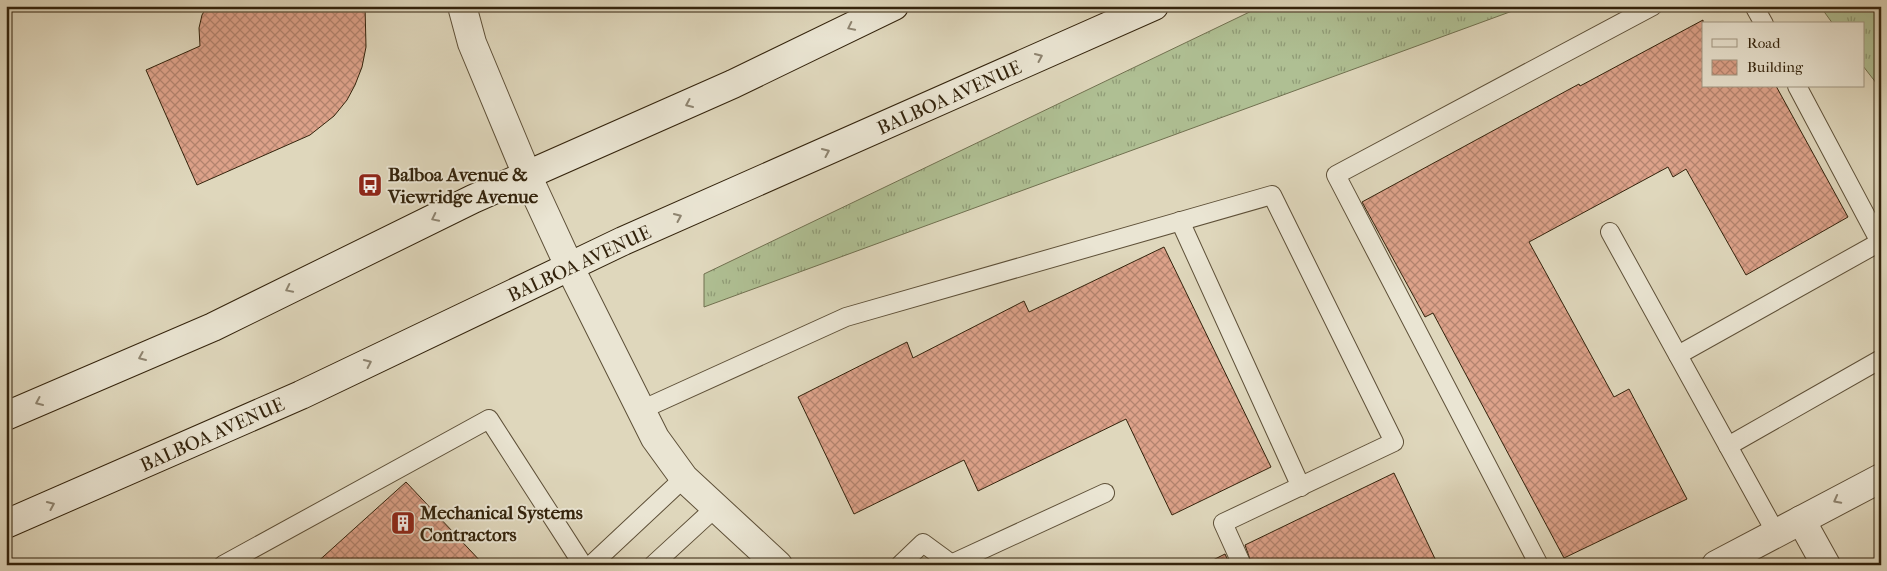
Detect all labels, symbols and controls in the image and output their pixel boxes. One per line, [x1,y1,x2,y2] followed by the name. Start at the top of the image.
[847,21,856,31] one-way arrow
[1702,22,1864,88] legend
[1747,34,1781,52] text: Road
[1034,53,1043,64] one-way arrow
[874,56,1025,140] street label: BALBOA AVENUE
[1747,58,1804,76] text: Building
[685,97,694,108] one-way arrow
[821,147,830,158] one-way arrow
[387,164,539,208] place label: Balboa Avenue & Viewridge Avenue
[357,172,383,198] bus stop icon: Balboa Avenue & Viewridge Avenue
[432,212,441,222] one-way arrow
[673,213,682,224] one-way arrow
[504,221,655,307] street label: BALBOA AVENUE
[286,283,295,293] one-way arrow
[138,351,147,362] one-way arrow
[363,359,372,369] one-way arrow
[137,393,288,477] street label: BALBOA AVENUE
[35,396,44,407] one-way arrow
[1834,494,1843,504] one-way arrow
[46,500,55,511] one-way arrow
[419,502,583,546] place label: Mechanical Systems Contractors
[390,510,416,536] building icon: Mechanical Systems Contractors

